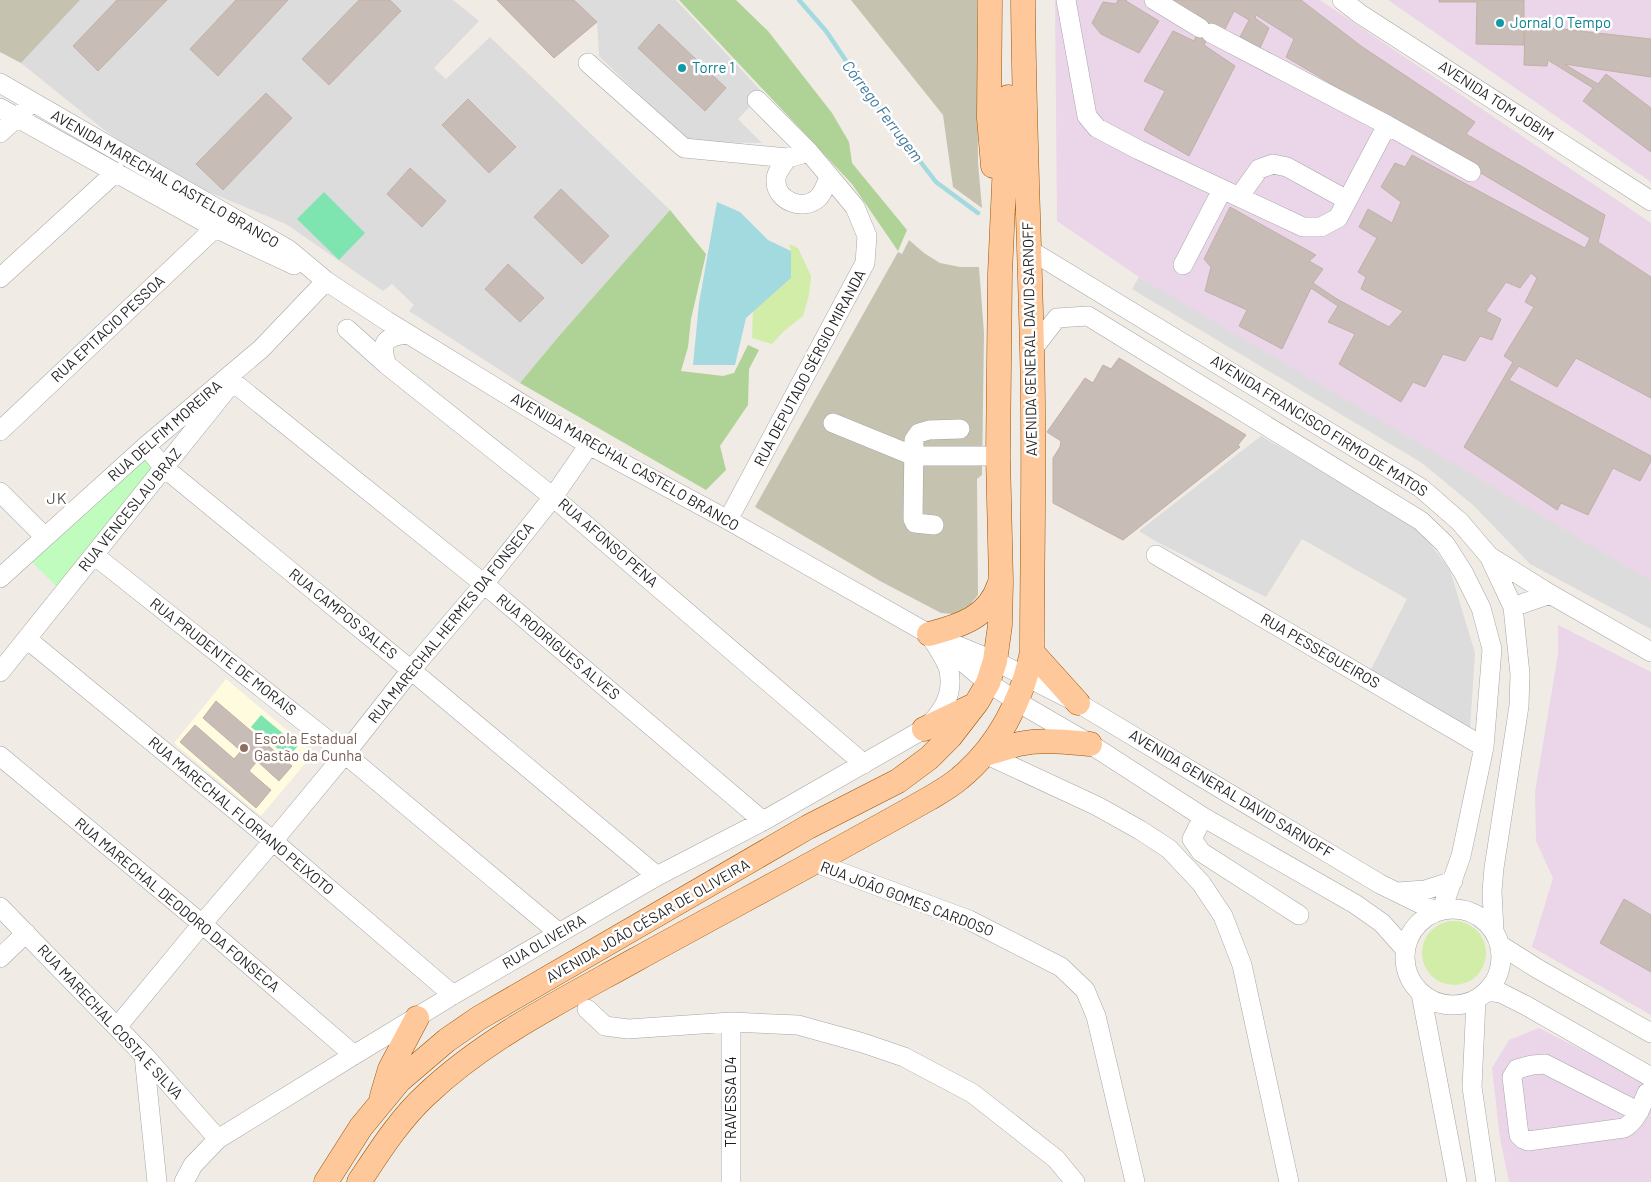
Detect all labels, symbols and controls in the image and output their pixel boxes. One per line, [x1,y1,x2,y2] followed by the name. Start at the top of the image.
[1510,13,1611,31] place label: Jornal O Tempo
[1494,17,1506,29] marker: Jornal O Tempo
[839,56,928,165] water label: Córrego Ferrugem
[1436,56,1558,144] street label: AVENIDA TOM JOBIM
[692,58,735,76] place label: Torre 1
[676,62,688,74] marker: Torre 1
[48,105,283,251] street label: AVENIDA MARECHAL CASTELO BRANCO
[1018,221,1040,456] street label: AVENIDA GENERAL DAVID SARNOFF
[750,266,869,469] street label: RUA DEPUTADO SÉRGIO MIRANDA
[47,271,168,386] street label: RUA EPITACIO PESSOA
[1208,351,1431,500] street label: AVENIDA FRANCISCO FIRMO DE MATOS
[104,376,225,485] street label: RUA DELFIM MOREIRA
[508,388,743,534] street label: AVENIDA MARECHAL CASTELO BRANCO
[74,444,184,575] street label: RUA VENCESLAU BRAZ
[46,488,68,507] district label: JK
[555,494,662,590] street label: RUA AFONSO PENA
[364,518,537,726] street label: RUA MARECHAL HERMES DA FONSECA
[286,564,401,662] street label: RUA CAMPOS SALES
[493,589,624,703] street label: RUA RODRIGUES ALVES
[147,594,300,719] street label: RUA PRUDENTE DE MORAIS
[1258,609,1383,692] street label: RUA PESSEGUEIROS
[1126,725,1337,862] street label: AVENIDA GENERAL DAVID SARNOFF
[254,729,362,764] place label: Escola Estadual Gastão da Cunha
[145,732,338,898] street label: RUA MARECHAL FLORIANO PEIXOTO
[238,742,250,754] marker: Escola Estadual Gastão da Cunha
[72,813,284,995] street label: RUA MARECHAL DEODORO DA FONSECA
[543,854,752,986] street label: AVENIDA JOÃO CÉSAR DE OLIVEIRA
[818,857,996,939] street label: RUA JOÃO GOMES CARDOSO
[499,910,588,972] street label: RUA OLIVEIRA
[34,940,187,1102] street label: RUA MARECHAL COSTA E SILVA
[721,1056,739,1148] street label: TRAVESSA D4

